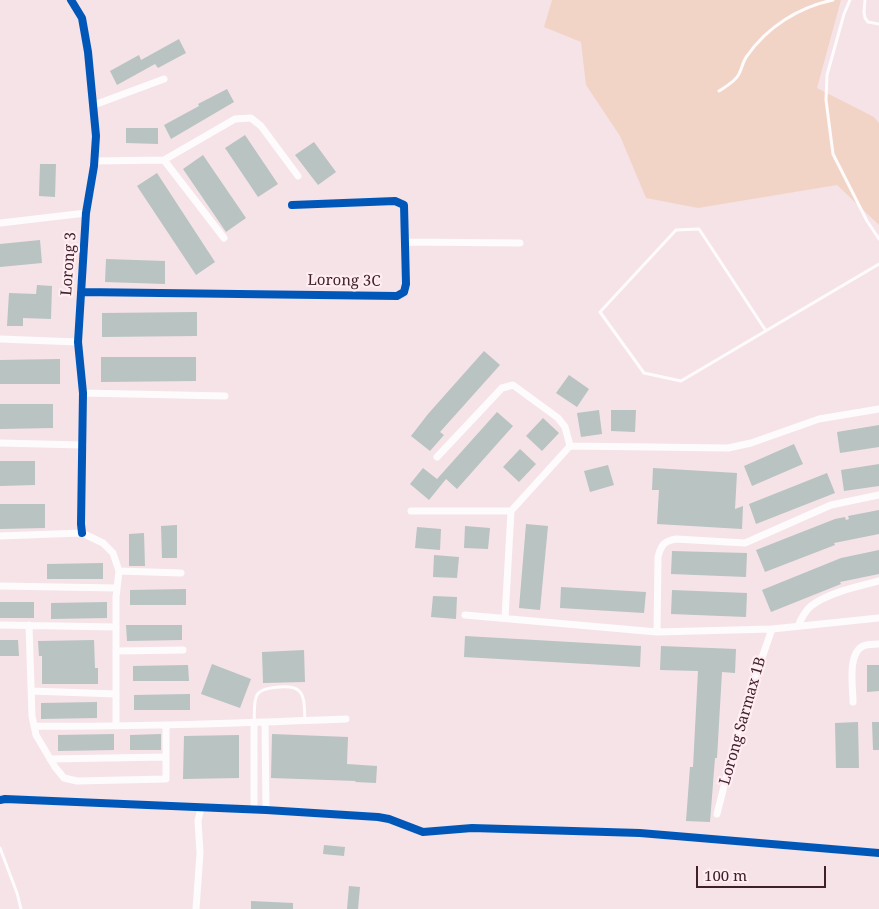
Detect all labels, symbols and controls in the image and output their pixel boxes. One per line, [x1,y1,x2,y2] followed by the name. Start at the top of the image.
[58,232,80,296] street label: Lorong 3
[307,271,381,291] street label: Lorong 3C
[716,655,770,787] street label: Lorong Sarmax 1B
[699,856,829,888] scale bar
[704,865,747,885] text: 100 m

